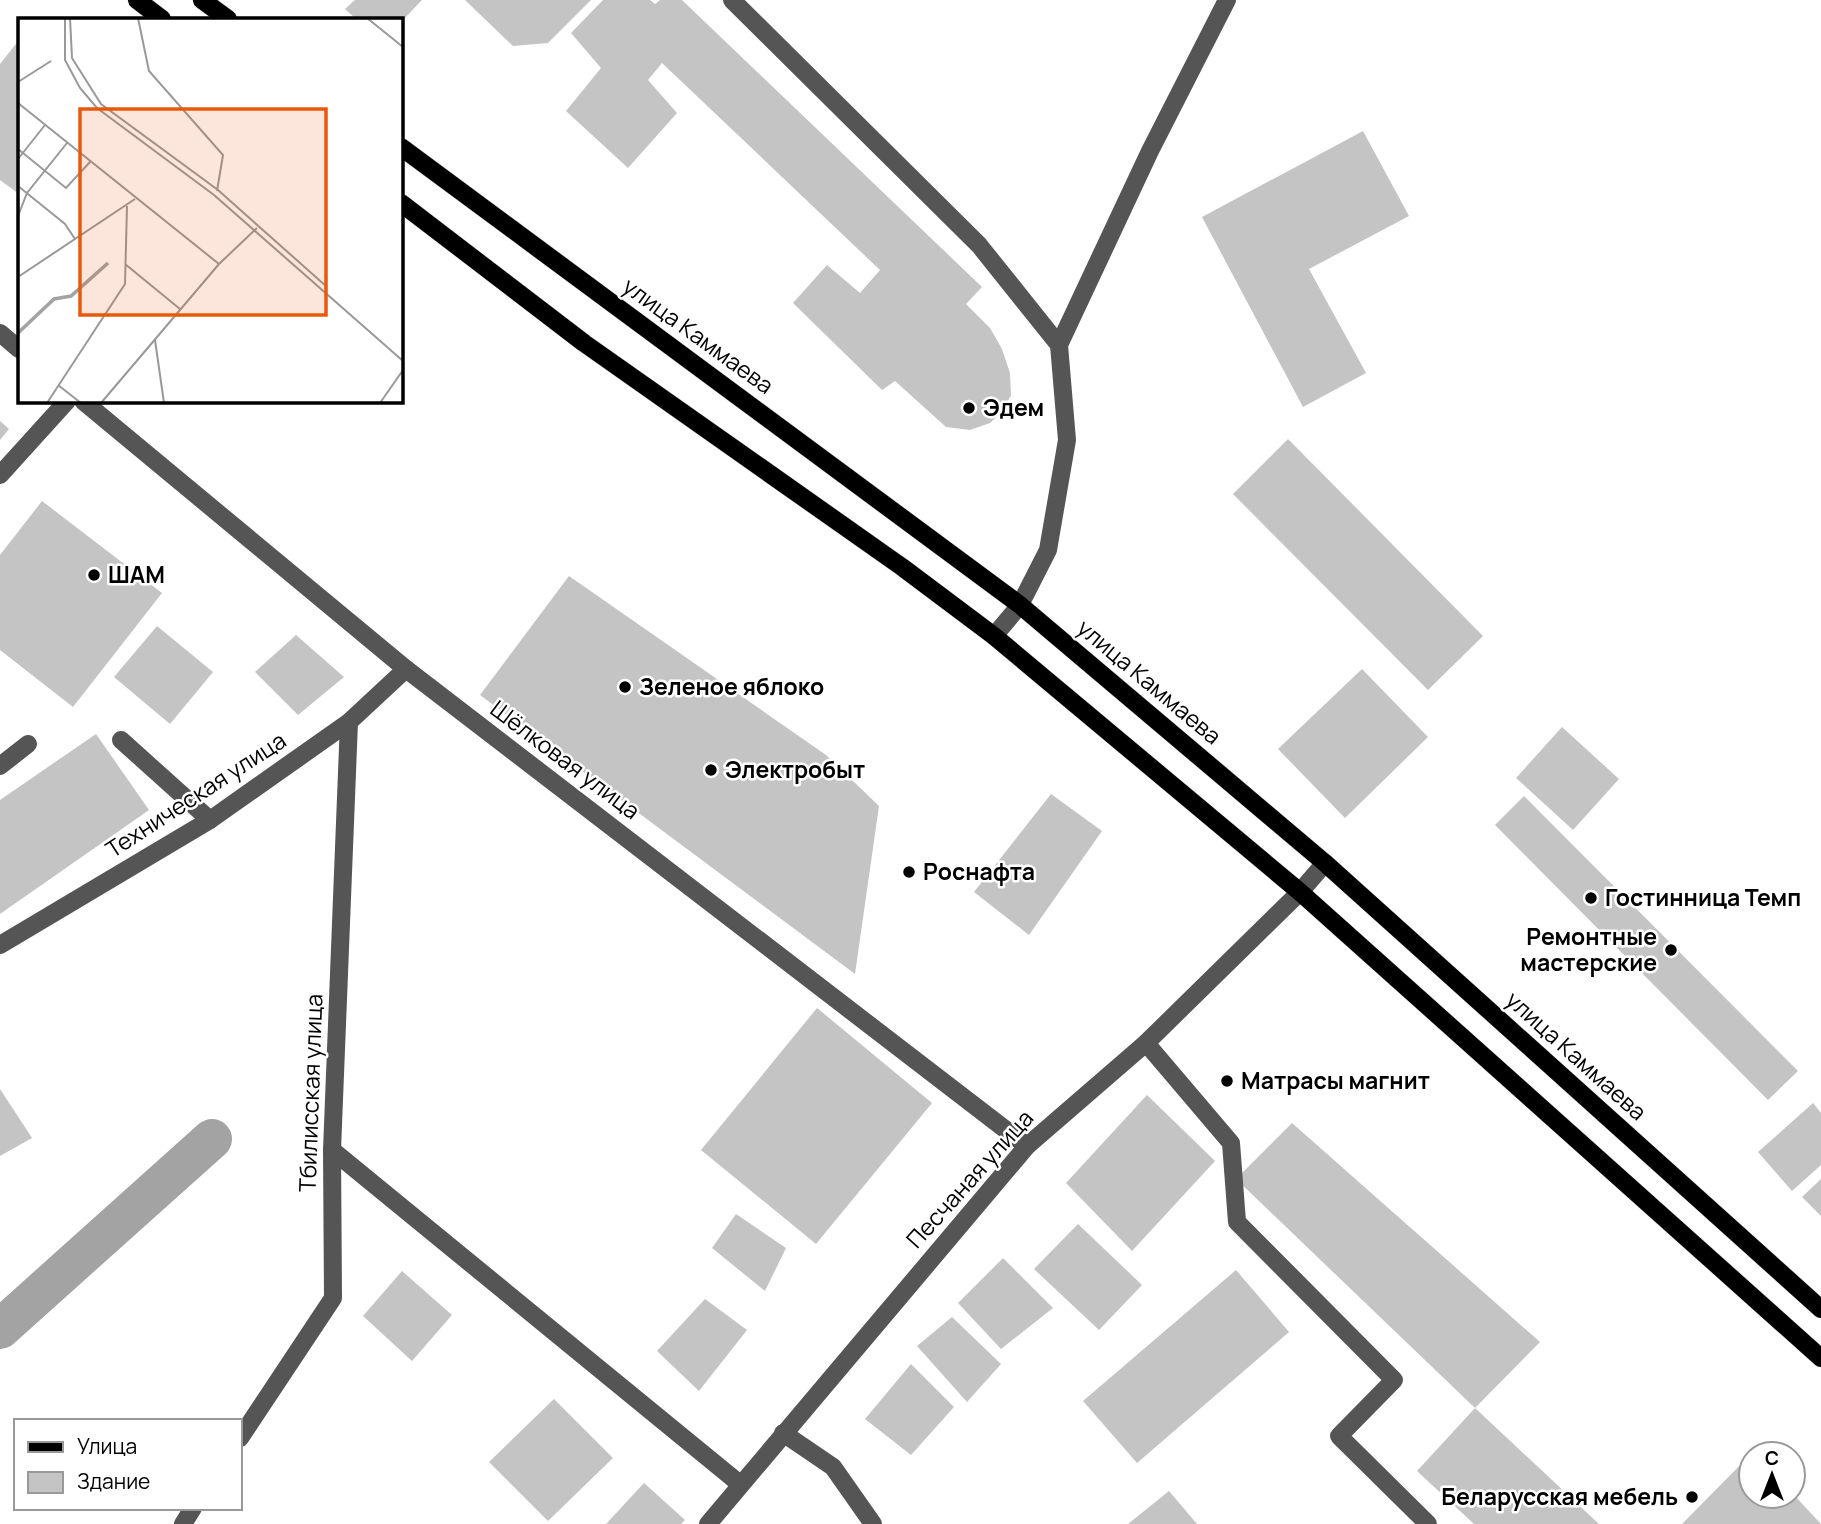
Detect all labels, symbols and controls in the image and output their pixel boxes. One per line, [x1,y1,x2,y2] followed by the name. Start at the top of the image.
[18,18,402,402] inset map
[617,270,780,401] street label: улица Каммаева
[983,391,1044,423] place label: Эдем
[961,400,977,416] marker: Эдем
[108,558,165,590] place label: ШАМ
[86,567,102,583] marker: ШАМ
[1071,611,1229,751] street label: улица Каммаева
[639,670,824,702] place label: Зеленое яблоко
[617,679,633,695] marker: Зеленое яблоко
[484,692,647,826] street label: Шёлковая улица
[99,724,292,865] street label: Техническая улица
[725,753,865,785] place label: Электробыт
[703,762,719,778] marker: Электробыт
[923,855,1035,887] place label: Роснафта
[901,864,917,880] marker: Роснафта
[1605,881,1801,913] place label: Гостинница Темп
[1583,890,1599,906] marker: Гостинница Темп
[1520,920,1657,978] place label: Ремонтные мастерские
[1663,942,1679,958] marker: Ремонтные мастерские
[1499,983,1654,1127] street label: улица Каммаева
[291,993,329,1193] street label: Тбилисская улица
[1241,1064,1430,1096] place label: Матрасы магнит
[1219,1073,1235,1089] marker: Матрасы магнит
[898,1102,1040,1254] street label: Песчаная улица
[14,1419,242,1510] legend
[77,1432,137,1460] text: Улица
[1737,1440,1807,1510] north arrow
[1765,1445,1779,1471] text: С
[77,1467,150,1495] text: Здание
[1441,1480,1678,1512] place label: Беларусская мебель
[1684,1489,1700,1505] marker: Беларусская мебель

